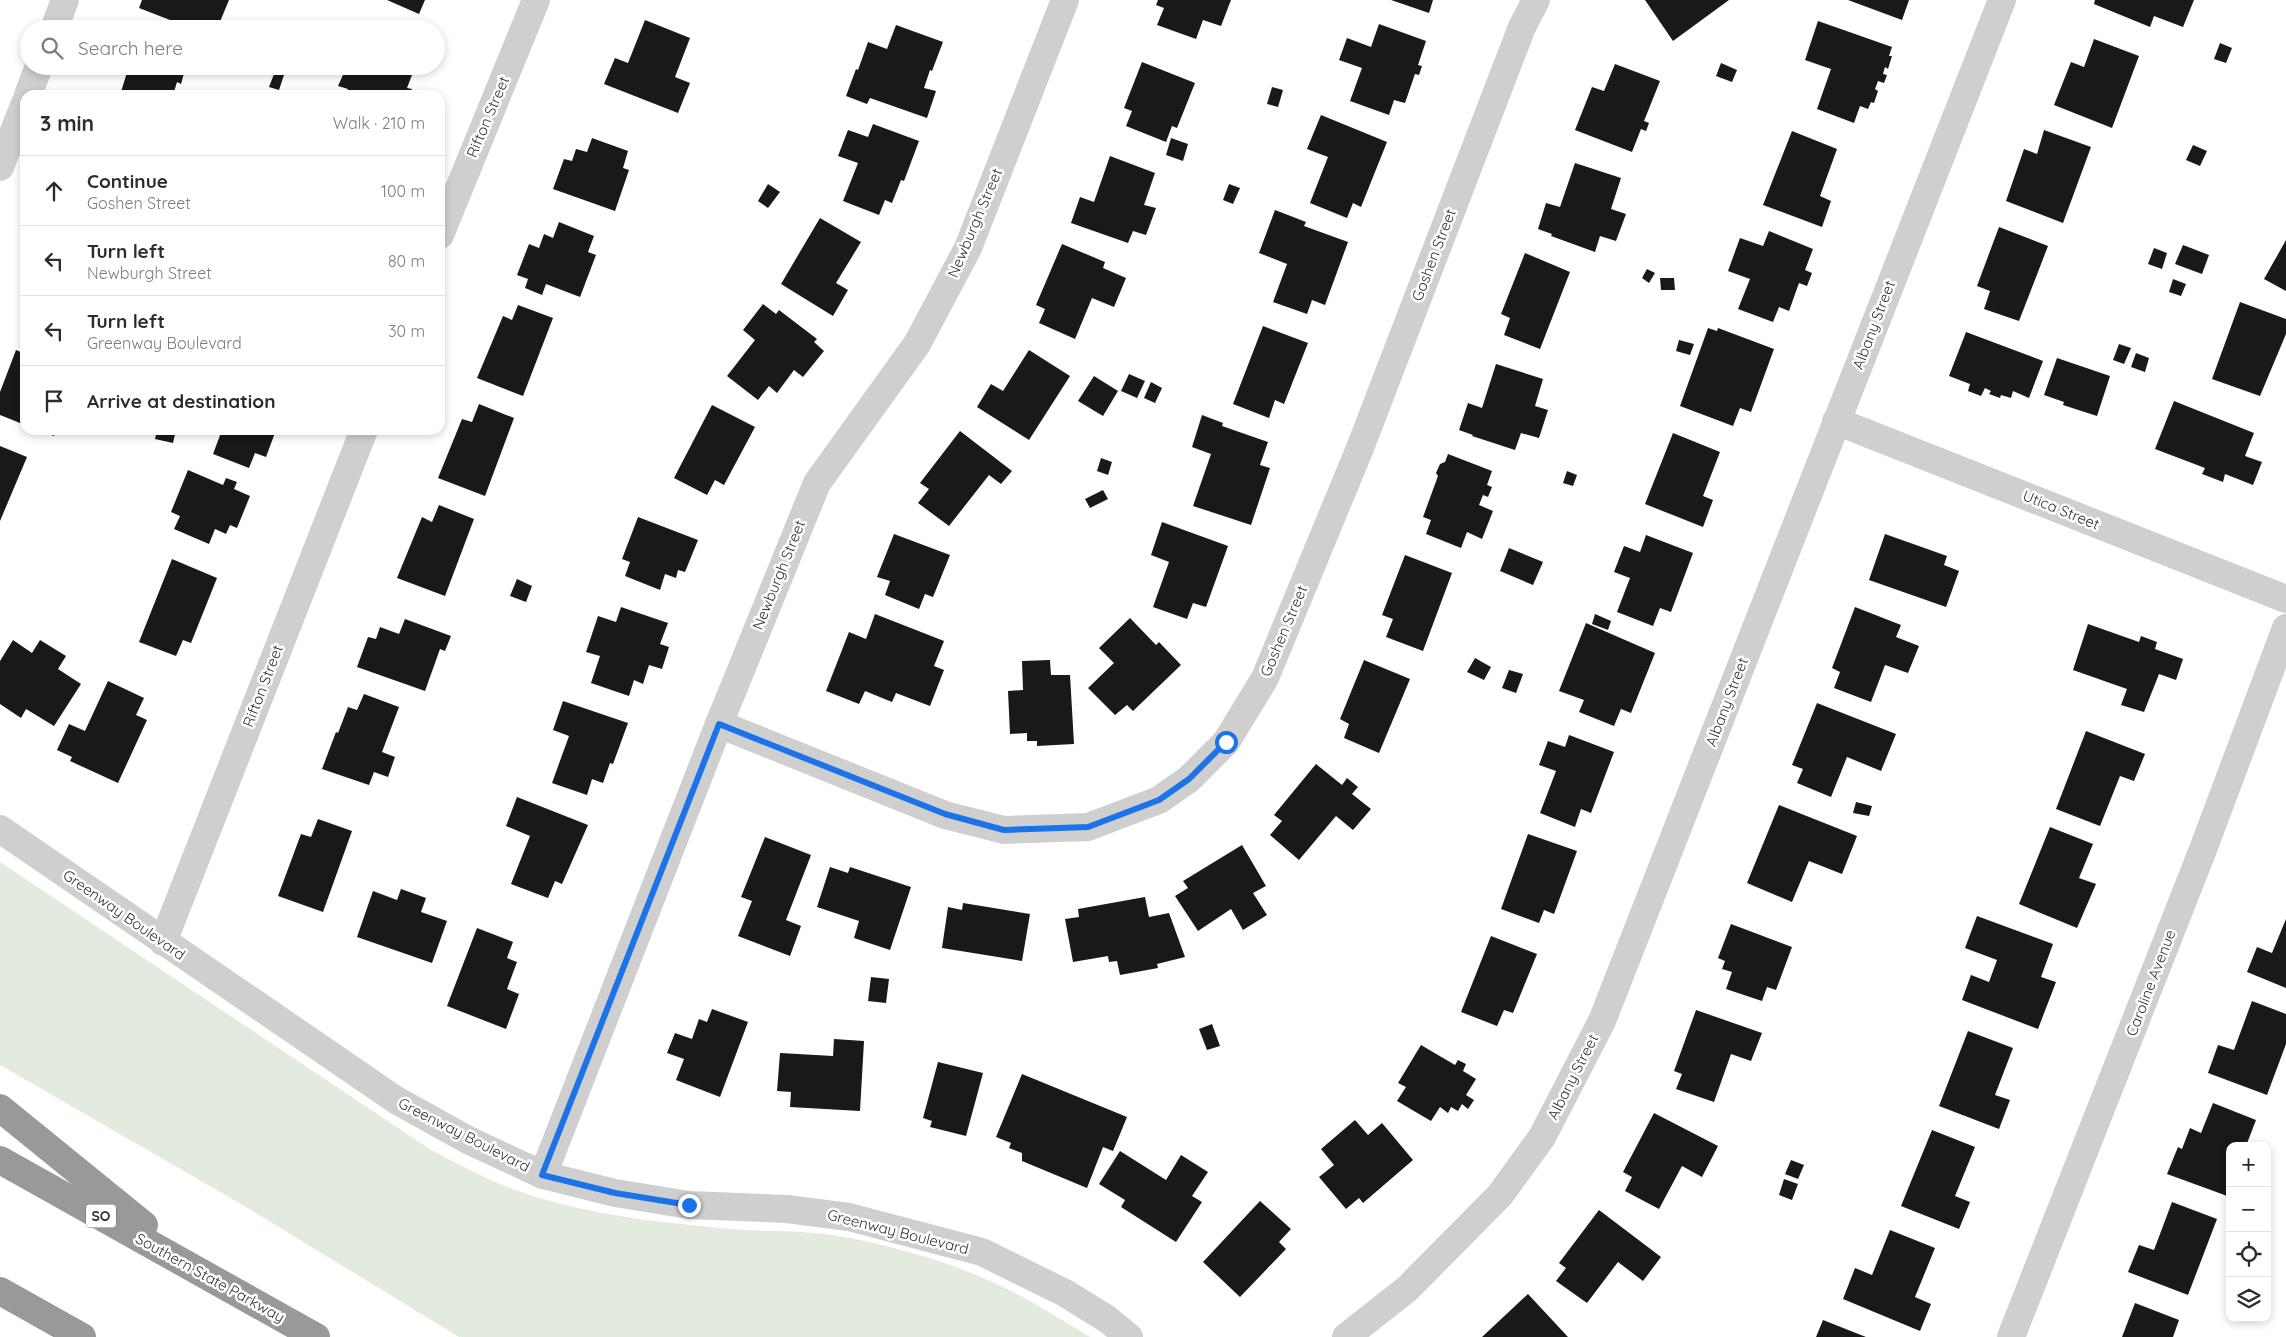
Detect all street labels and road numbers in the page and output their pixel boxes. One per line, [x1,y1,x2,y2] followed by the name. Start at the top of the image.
[462,73,513,160] street label: Rifton Street
[943,165,1006,280] street label: Newburgh Street
[1407,206,1460,304] street label: Goshen Street
[1848,278,1899,372] street label: Albany Street
[2020,486,2102,534] street label: Utica Street
[748,517,809,633] street label: Newburgh Street
[1256,582,1311,679] street label: Goshen Street
[238,642,287,730] street label: Rifton Street
[1701,655,1752,749] street label: Albany Street
[59,865,189,964] street label: Greenway Boulevard
[2121,927,2180,1039] street label: Caroline Avenue
[1543,1031,1602,1123] street label: Albany Street
[395,1093,533,1176] street label: Greenway Boulevard
[86,1204,116,1228] road number: SO
[825,1205,971,1258] street label: Greenway Boulevard
[132,1229,288,1326] street label: Southern State Parkway

